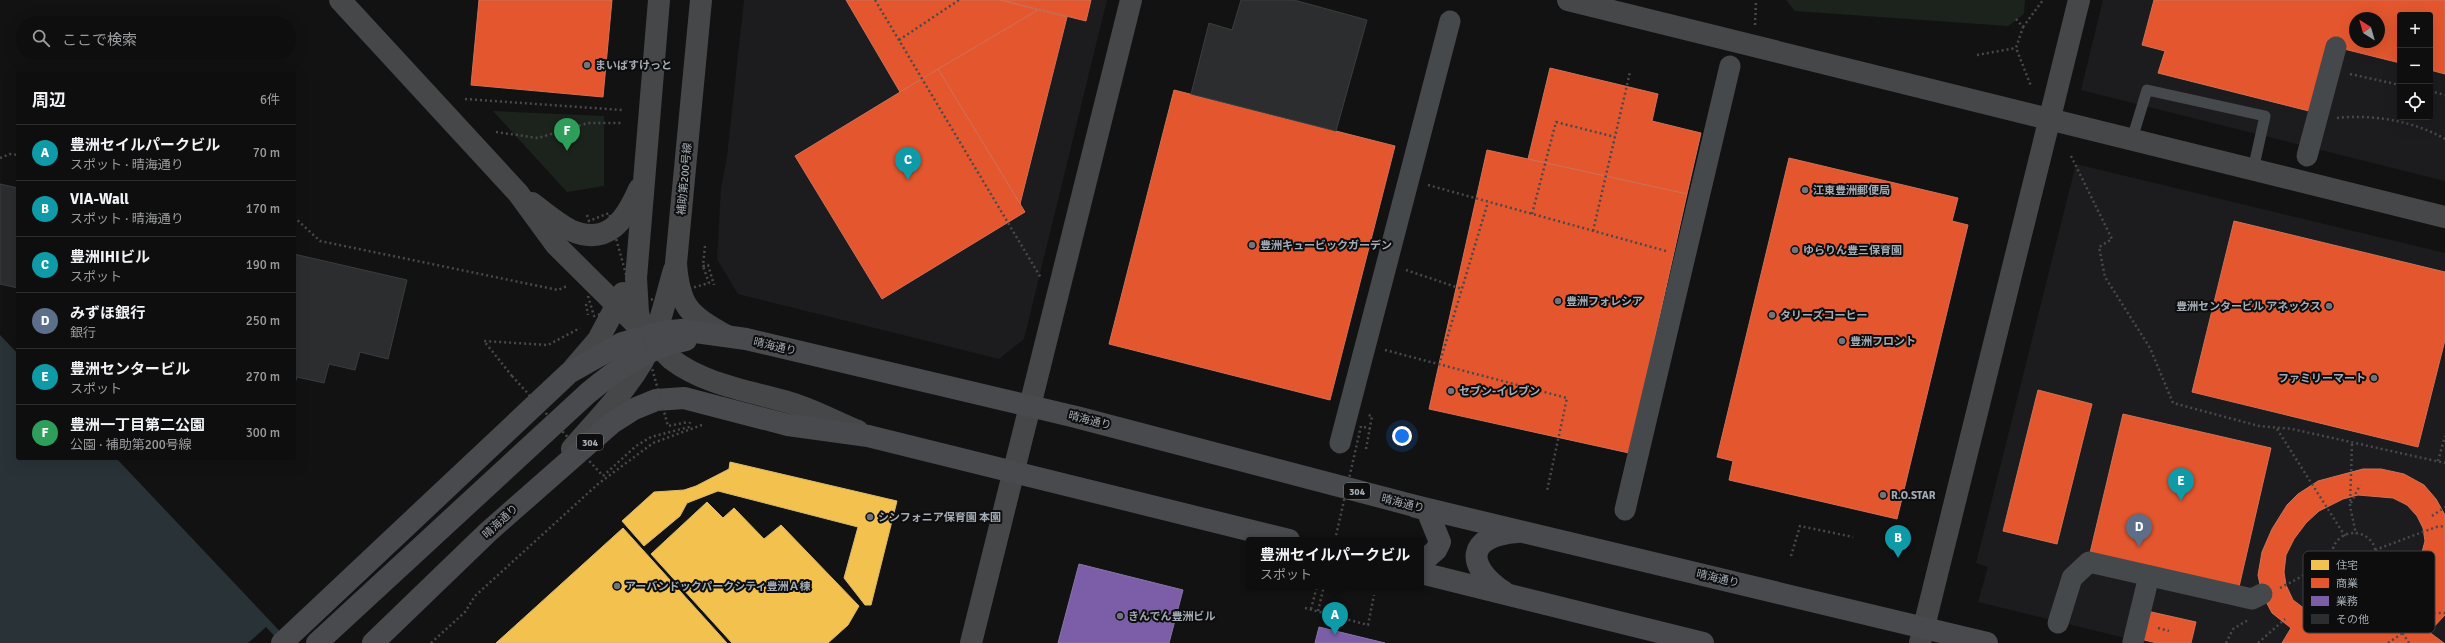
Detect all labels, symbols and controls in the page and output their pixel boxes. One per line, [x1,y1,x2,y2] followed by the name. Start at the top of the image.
[2349,12,2385,48] north arrow
[2397,12,2433,120] map controls
[2397,12,2433,48] button: +
[16,16,296,60] search box
[30,27,52,49] icon: search
[62,31,137,49] text: ここで検索
[2397,48,2433,84] button: −
[595,59,672,72] place label: まいばすけっと
[582,60,592,70] marker: まいばすけっと
[2397,84,2433,120] button: locate
[32,90,66,111] text: 周辺
[260,92,280,108] text: 6件
[554,118,580,151] pin: F
[70,136,220,154] text: 豊洲セイルパークビル
[675,142,694,216] street label: 補助第200号線
[41,145,49,161] text: A
[253,145,280,161] text: 70 m
[895,147,921,180] pin: C
[70,157,184,173] text: スポット · 晴海通り
[1813,184,1890,197] place label: 江東豊洲郵便局
[1800,185,1810,195] marker: 江東豊洲郵便局
[70,190,129,208] text: VIA-Wall
[41,201,49,217] text: B
[246,201,280,217] text: 170 m
[70,211,184,227] text: スポット · 晴海通り
[1260,239,1392,252] place label: 豊洲キュービックガーデン
[1247,240,1257,250] marker: 豊洲キュービックガーデン
[1803,244,1902,257] place label: ゆらりん豊三保育園
[1790,245,1800,255] marker: ゆらりん豊三保育園
[70,248,150,266] text: 豊洲IHIビル
[41,257,49,273] text: C
[246,257,280,273] text: 190 m
[70,269,122,285] text: スポット
[1566,295,1643,308] place label: 豊洲フォレシア
[1553,296,1563,306] marker: 豊洲フォレシア
[2176,300,2321,313] place label: 豊洲センタービル アネックス
[2324,301,2334,311] marker: 豊洲センタービル アネックス
[70,304,145,322] text: みずほ銀行
[1780,309,1867,322] place label: タリーズコーヒー
[1767,310,1777,320] marker: タリーズコーヒー
[41,313,49,329] text: D
[246,313,280,329] text: 250 m
[70,325,96,341] text: 銀行
[752,335,798,358] street label: 晴海通り
[1850,335,1916,348] place label: 豊洲フロント
[1837,336,1847,346] marker: 豊洲フロント
[70,360,190,378] text: 豊洲センタービル
[41,369,49,385] text: E
[246,369,280,385] text: 270 m
[2278,372,2366,385] place label: ファミリーマート
[2369,373,2379,383] marker: ファミリーマート
[70,381,122,397] text: スポット
[1459,385,1540,398] place label: セブン-イレブン
[1446,386,1456,396] marker: セブン-イレブン
[1067,409,1113,432] street label: 晴海通り
[70,416,205,434] text: 豊洲一丁目第二公園
[42,425,48,441] text: F
[246,425,280,441] text: 300 m
[1392,426,1412,446] your location
[577,434,603,450] road number: 304
[70,437,192,453] text: 公園 · 補助第200号線
[2168,468,2194,501] pin: E
[1344,483,1370,499] road number: 304
[1891,489,1936,502] place label: R.O.STAR
[1878,490,1888,500] marker: R.O.STAR
[1380,492,1426,515] street label: 晴海通り
[480,502,521,541] street label: 晴海通り
[878,511,1001,524] place label: シンフォニア保育園 本園
[865,512,875,522] marker: シンフォニア保育園 本園
[2126,514,2152,547] pin: D
[1885,525,1911,558] pin: B
[1246,537,1424,589] popup
[1260,546,1410,564] text: 豊洲セイルパークビル
[2303,551,2435,633] legend
[2336,559,2358,572] text: 住宅
[1260,567,1312,583] text: スポット
[1695,567,1741,590] street label: 晴海通り
[2336,577,2358,590] text: 商業
[625,580,811,593] place label: アーバンドックパークシティ豊洲Ａ棟
[612,581,622,591] marker: アーバンドックパークシティ豊洲Ａ棟
[2336,595,2358,608] text: 業務
[1322,602,1348,635] pin: A
[1128,610,1215,623] place label: きんでん豊洲ビル
[1115,611,1125,621] marker: きんでん豊洲ビル
[2336,613,2369,626] text: その他

